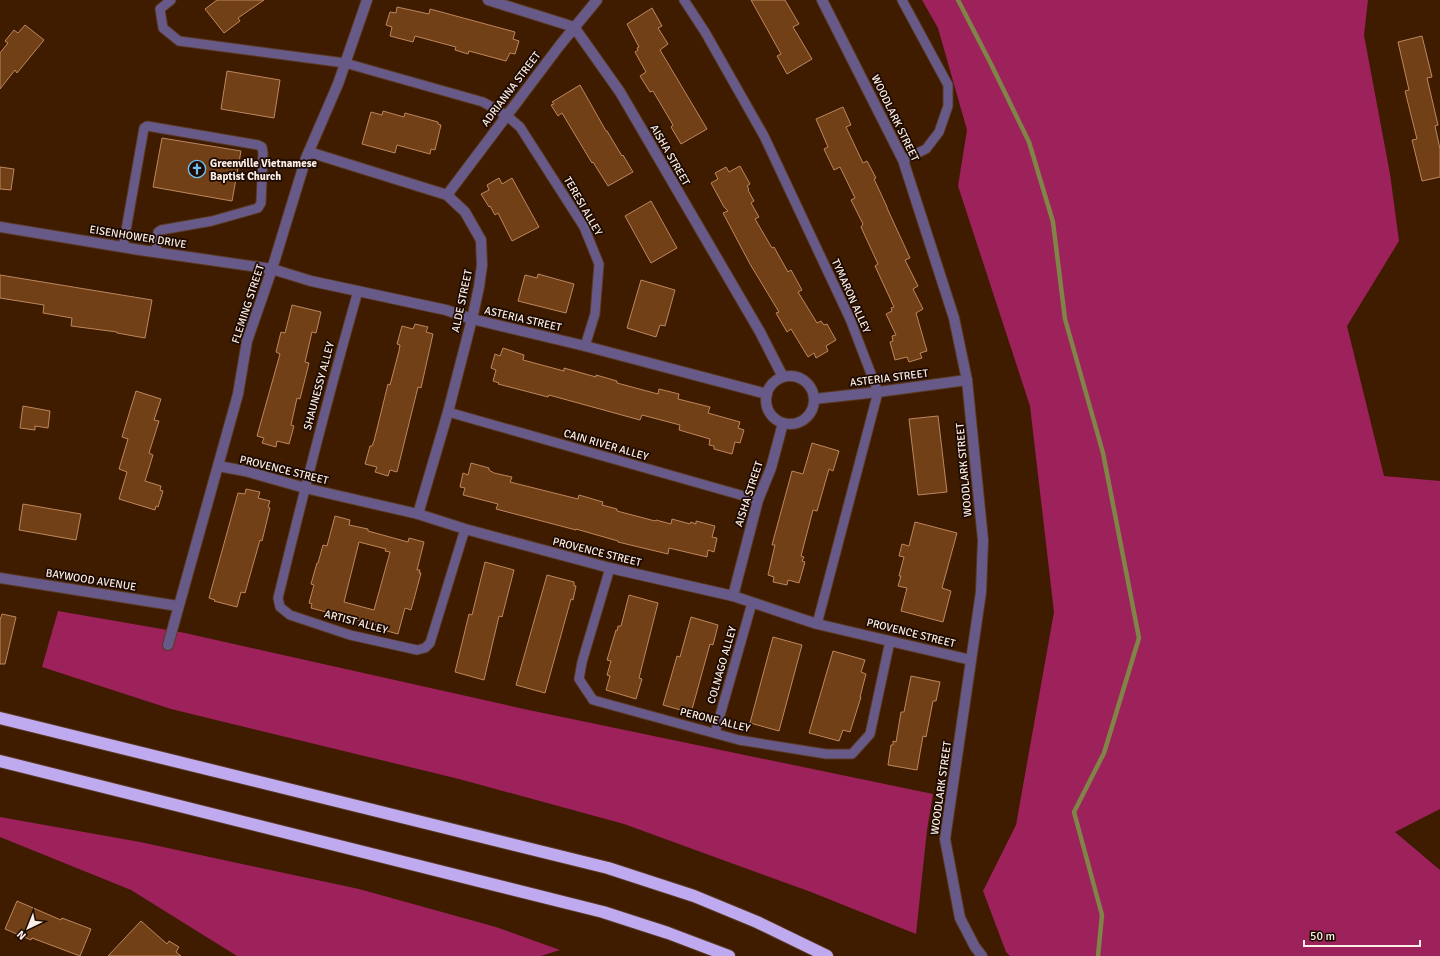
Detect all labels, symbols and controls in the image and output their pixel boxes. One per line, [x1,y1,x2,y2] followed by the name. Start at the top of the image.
[479,49,544,129] street label: ADRIANNA STREET
[868,73,922,164] street label: WOODLARK STREET
[647,122,693,188] street label: AISHA STREET
[210,157,318,183] place label: Greenville Vietnamese Baptist Church
[187,159,207,179] church icon: Greenville Vietnamese Baptist Church
[561,174,605,238] street label: TERESI ALLEY
[89,223,187,251] street label: EISENHOWER DRIVE
[829,257,873,335] street label: TYMARON ALLEY
[229,262,267,345] street label: FLEMING STREET
[449,268,475,334] street label: ALDE STREET
[483,304,563,334] street label: ASTERIA STREET
[301,340,337,432] street label: SHAUNESSY ALLEY
[849,367,930,389] street label: ASTERIA STREET
[953,422,975,518] street label: WOODLARK STREET
[562,427,650,463] street label: CAIN RIVER ALLEY
[238,453,330,487] street label: PROVENCE STREET
[732,459,766,529] street label: AISHA STREET
[551,535,643,569] street label: PROVENCE STREET
[45,566,137,594] street label: BAYWOOD AVENUE
[323,607,390,637] street label: ARTIST ALLEY
[865,616,957,650] street label: PROVENCE STREET
[705,624,739,705] street label: COLNAGO ALLEY
[678,705,752,735] street label: PERONE ALLEY
[928,740,954,836] street label: WOODLARK STREET
[8,908,48,948] north arrow
[1304,922,1420,948] scale bar
[14,928,29,942] text: N
[1310,929,1335,944] text: 50 m

